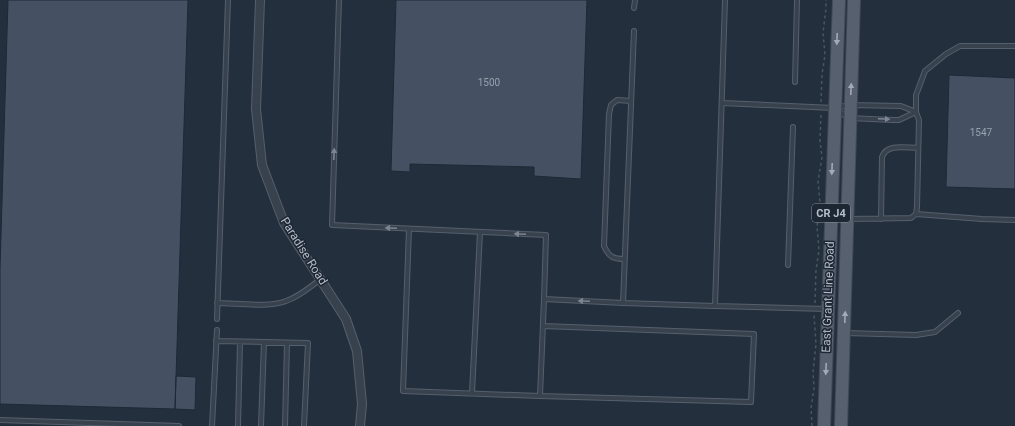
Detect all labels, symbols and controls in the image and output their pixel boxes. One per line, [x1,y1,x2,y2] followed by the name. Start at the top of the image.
[834,33,840,46] one-way arrow
[478,77,501,88] house number: 1500
[847,83,854,95] one-way arrow
[878,116,890,123] one-way arrow
[970,127,993,138] house number: 1547
[331,147,337,160] one-way arrow
[829,163,836,175] one-way arrow
[812,204,850,222] road number: CR J4
[278,215,330,287] street label: Paradise Road
[385,224,397,231] one-way arrow
[514,231,526,238] one-way arrow
[819,241,837,353] street label: East Grant Line Road
[577,298,590,304] one-way arrow
[842,310,848,323] one-way arrow
[823,363,829,376] one-way arrow

